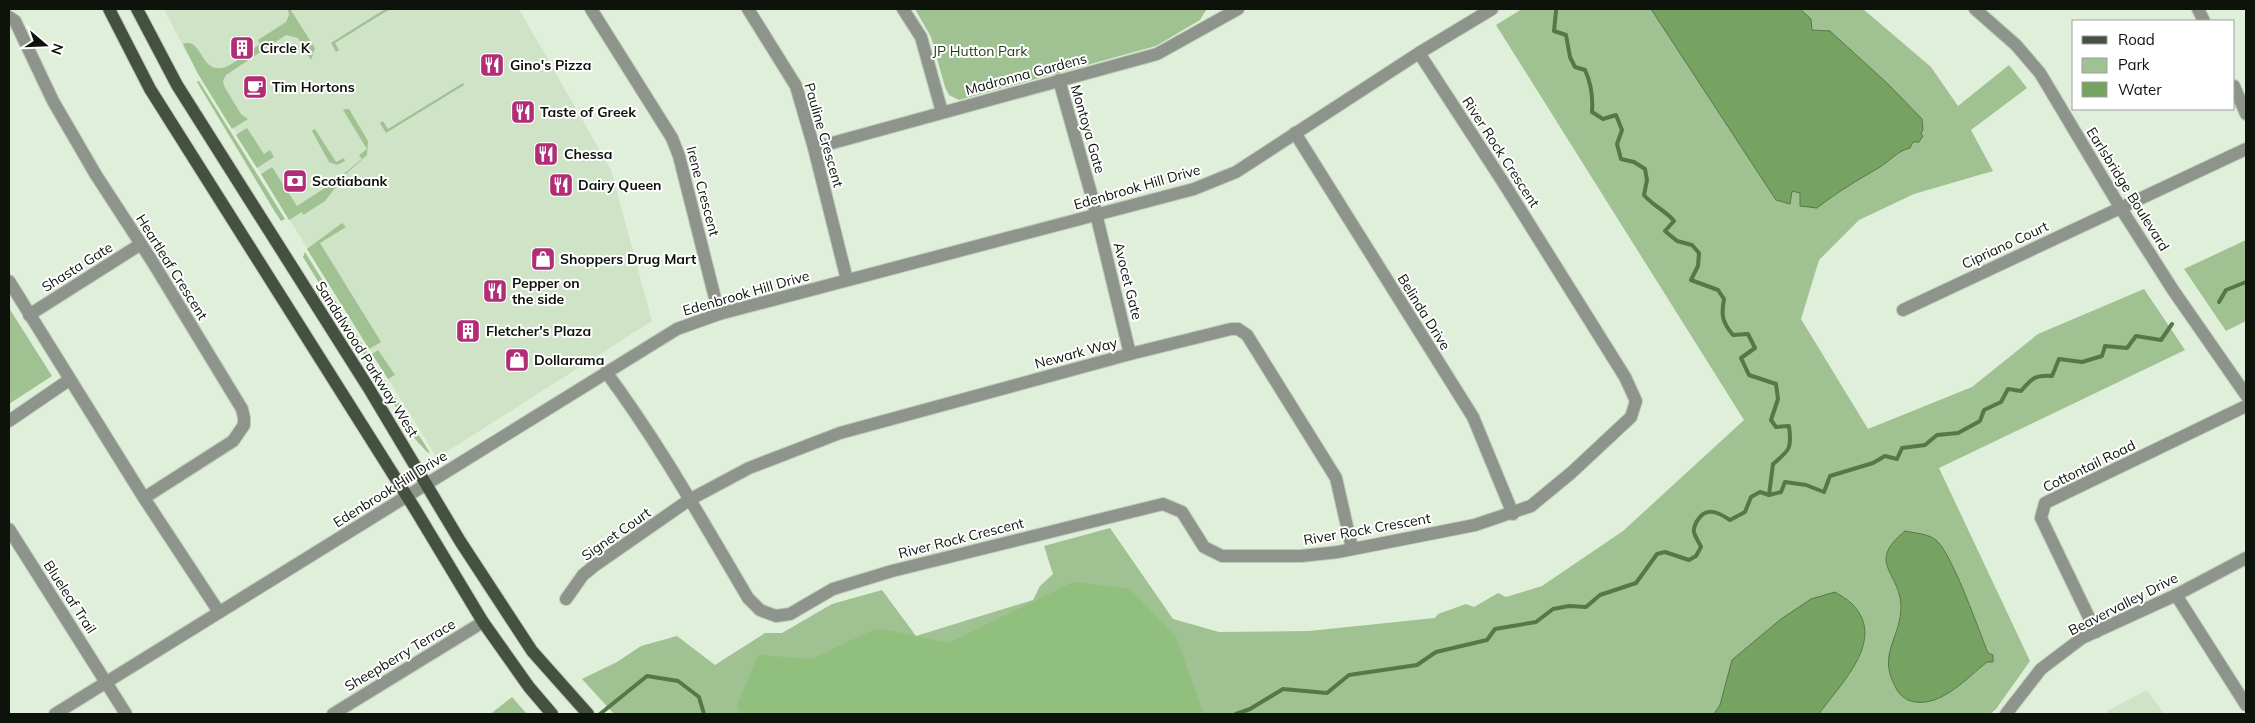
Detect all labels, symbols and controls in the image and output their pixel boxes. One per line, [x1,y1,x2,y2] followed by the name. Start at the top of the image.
[20,20,70,70] north arrow
[2072,20,2235,110] legend
[2118,30,2155,49] text: Road
[229,35,255,61] building icon: Circle K
[260,39,311,57] place label: Circle K
[47,41,68,57] text: N
[932,42,1028,60] park label: JP Hutton Park
[963,49,1089,99] street label: Madronna Gardens
[479,52,505,78] restaurant icon: Gino's Pizza
[2118,55,2150,74] text: Park
[510,56,591,74] place label: Gino's Pizza
[242,74,268,100] cafe icon: Tim Hortons
[272,78,355,96] place label: Tim Hortons
[2118,80,2162,99] text: Water
[800,81,848,189] street label: Pauline Crescent
[1067,83,1109,175] street label: Montoya Gate
[1458,93,1544,211] street label: River Rock Crescent
[510,99,536,125] restaurant icon: Taste of Greek
[540,103,636,121] place label: Taste of Greek
[2083,124,2173,254] street label: Earlsbridge Boulevard
[533,141,559,167] restaurant icon: Chessa
[682,144,724,238] street label: Irene Crescent
[564,145,612,163] place label: Chessa
[1072,160,1202,214] street label: Edenbrook Hill Drive
[282,168,308,194] bank icon: Scotiabank
[312,172,388,190] place label: Scotiabank
[548,172,574,198] restaurant icon: Dairy Queen
[578,176,662,194] place label: Dairy Queen
[132,211,212,323] street label: Heartleaf Crescent
[1959,217,2051,273] street label: Cipriano Court
[38,238,116,296] street label: Shasta Gate
[1110,240,1146,322] street label: Avocet Gate
[530,246,556,272] shop icon: Shoppers Drug Mart
[560,250,697,268] place label: Shoppers Drug Mart
[681,266,811,320] street label: Edenbrook Hill Drive
[1394,271,1454,353] street label: Belinda Drive
[512,274,580,308] place label: Pepper on the side
[312,278,422,440] street label: Sandalwood Parkway West
[482,278,508,304] restaurant icon: Pepper on the side
[455,318,481,344] building icon: Fletcher's Plaza
[486,322,591,340] place label: Fletcher's Plaza
[1033,333,1120,373] street label: Newark Way
[504,347,530,373] shop icon: Dollarama
[534,351,604,369] place label: Dollarama
[2040,436,2138,496] street label: Cottontail Road
[330,447,450,531] street label: Edenbrook Hill Drive
[578,504,654,564] street label: Signet Court
[1302,509,1432,549] street label: River Rock Crescent
[896,514,1026,562] street label: River Rock Crescent
[40,557,100,637] street label: Blueleaf Trail
[2065,569,2181,639] street label: Beavervalley Drive
[341,615,459,695] street label: Sheepberry Terrace

